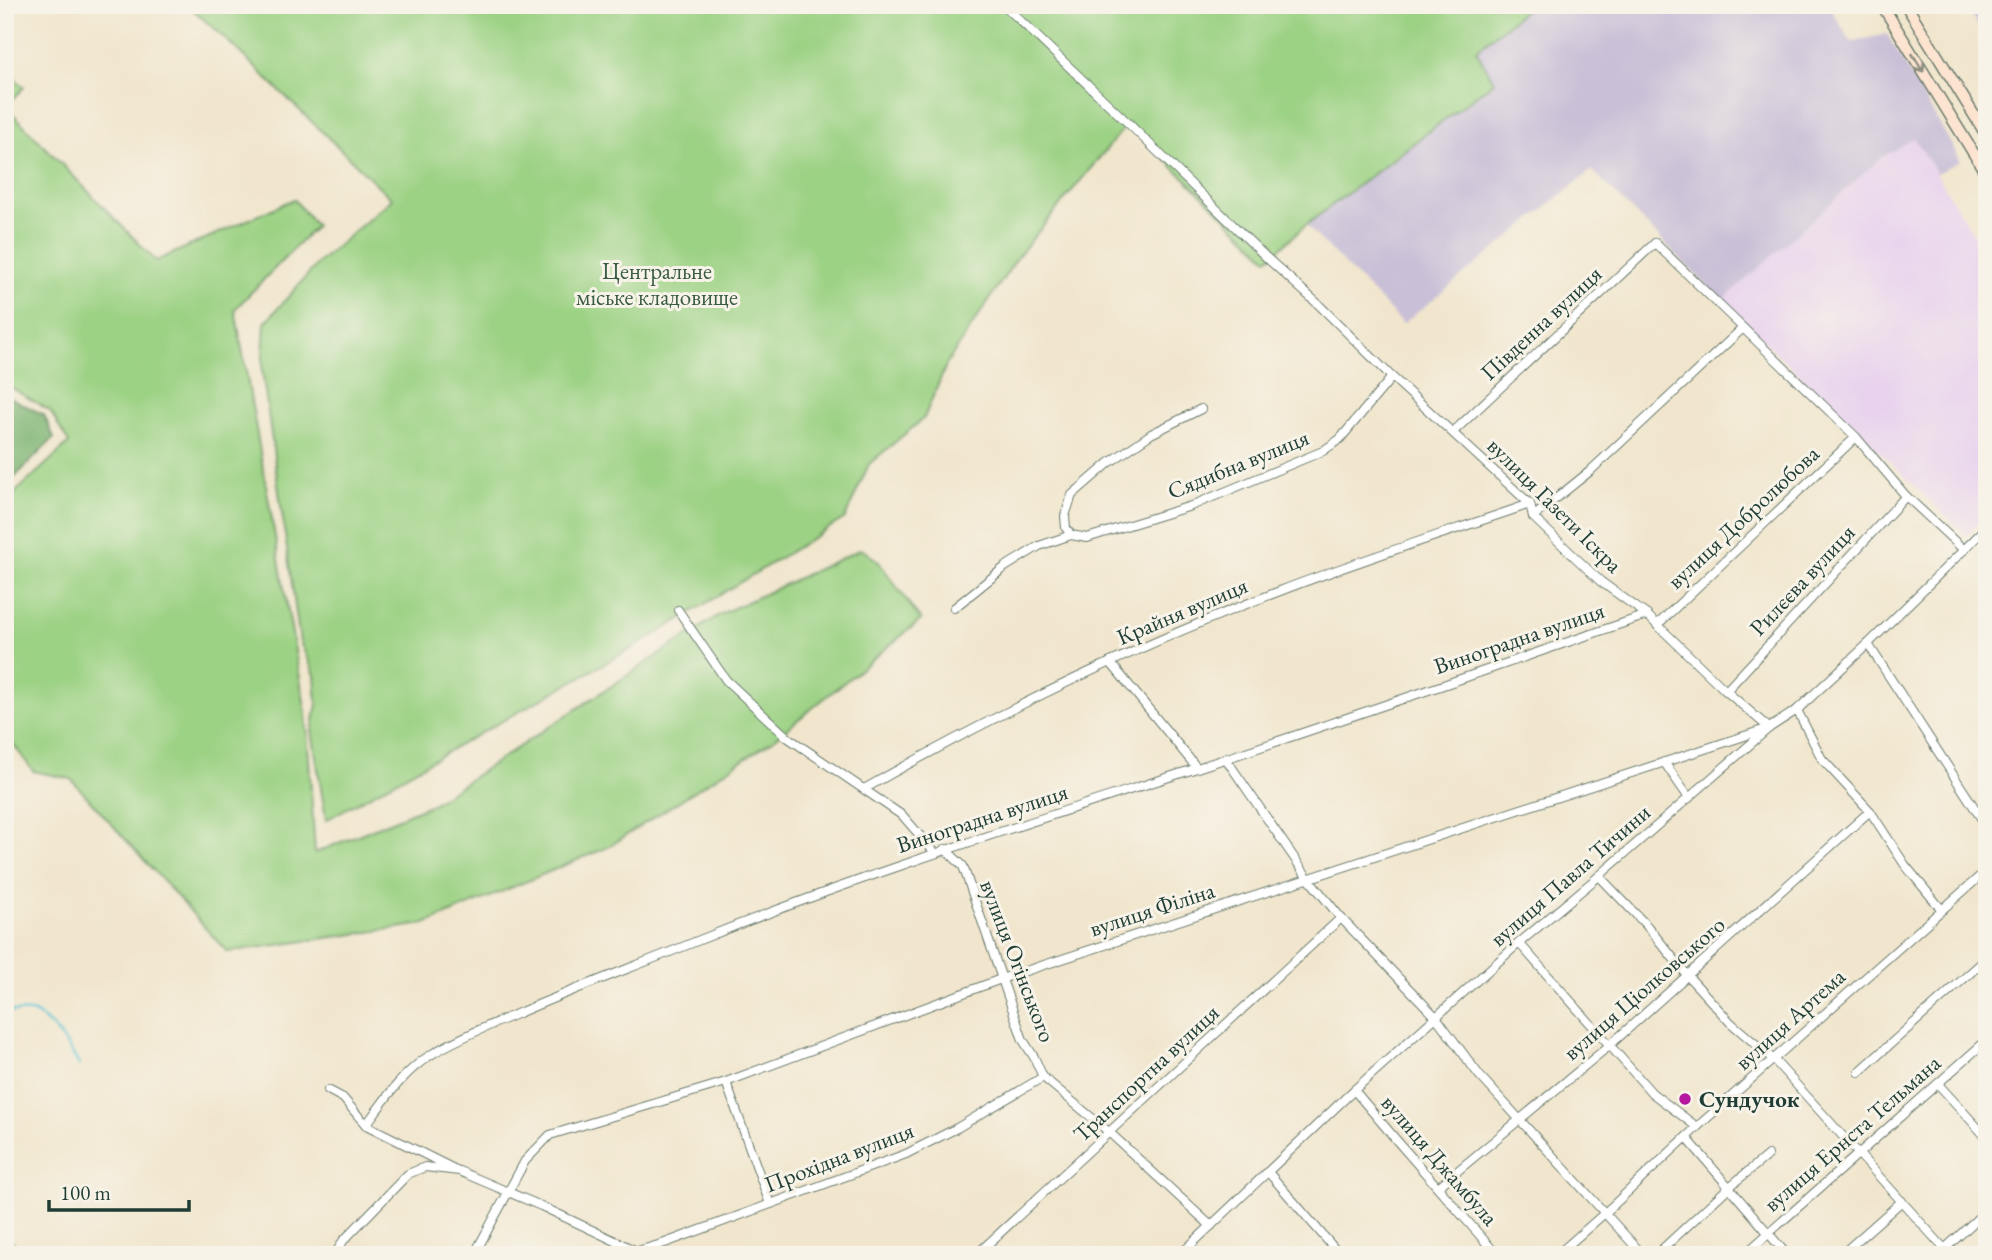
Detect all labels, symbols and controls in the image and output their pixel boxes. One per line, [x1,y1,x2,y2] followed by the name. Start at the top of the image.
[1911,53,1925,73] one-way arrow
[576,256,738,312] park label: Центральне міське кладовище
[1474,259,1608,387] street label: Південна вулиця
[1163,422,1313,506] street label: Сядибна вулиця
[1481,431,1630,580] street label: вулиця Газети Іскра
[1661,438,1826,595] street label: вулиця Добролюбова
[1743,518,1861,642] street label: Рилєєва вулиця
[1112,570,1252,652] street label: Крайня вулиця
[1430,595,1608,681] street label: Виноградна вулиця
[893,776,1071,860] street label: Виноградна вулиця
[1484,797,1656,953] street label: вулиця Павла Тичини
[1086,874,1219,943] street label: вулиця Філіна
[973,876,1063,1046] street label: вулиця Огінського
[1557,909,1731,1067] street label: вулиця Ціолковського
[1728,961,1852,1077] street label: вулиця Артема
[1067,998,1225,1148] street label: Транспортна вулиця
[1757,1047,1947,1218] street label: вулиця Ернста Тельмана
[1699,1084,1800,1114] place label: Сундучок
[1375,1088,1506,1232] street label: вулиця Джамбула
[1677,1091,1693,1107] marker: Сундучок
[760,1115,918,1199] street label: Прохідна вулиця
[49,1169,189,1213] scale bar
[60,1179,111,1206] text: 100 m

